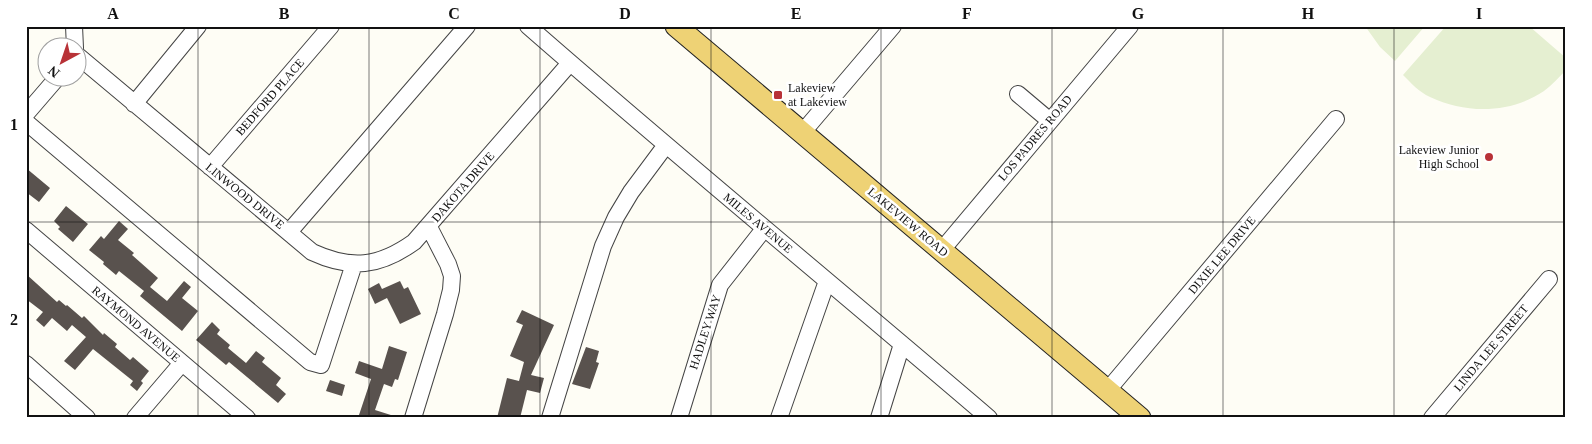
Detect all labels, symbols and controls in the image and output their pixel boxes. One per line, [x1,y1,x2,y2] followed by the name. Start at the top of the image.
[107,5,119,22] text: A
[279,5,290,22] text: B
[448,5,460,22] text: C
[619,5,631,22] text: D
[791,5,801,22] text: E
[962,5,972,22] text: F
[1132,5,1145,22] text: G
[1302,5,1315,22] text: H
[1476,5,1482,22] text: I
[38,38,88,88] north arrow
[233,56,307,138] street label: BEDFORD PLACE
[45,63,63,81] text: N
[788,81,847,109] place label: Lakeview at Lakeview
[772,89,784,101] marker: Lakeview at Lakeview
[995,92,1075,184] street label: LOS PADRES ROAD
[10,116,18,133] text: 1
[1399,143,1480,171] place label: Lakeview Junior High School
[429,149,497,225] street label: DAKOTA DRIVE
[1483,151,1495,163] marker: Lakeview Junior High School
[203,160,287,232] street label: LINWOOD DRIVE
[865,184,951,260] street label: LAKEVIEW ROAD
[721,190,795,256] street label: MILES AVENUE
[1185,213,1259,297] street label: DIXIE LEE DRIVE
[89,283,183,365] street label: RAYMOND AVENUE
[686,292,724,371] street label: HADLEY WAY
[1451,301,1532,394] street label: LINDA LEE STREET
[10,311,18,328] text: 2

